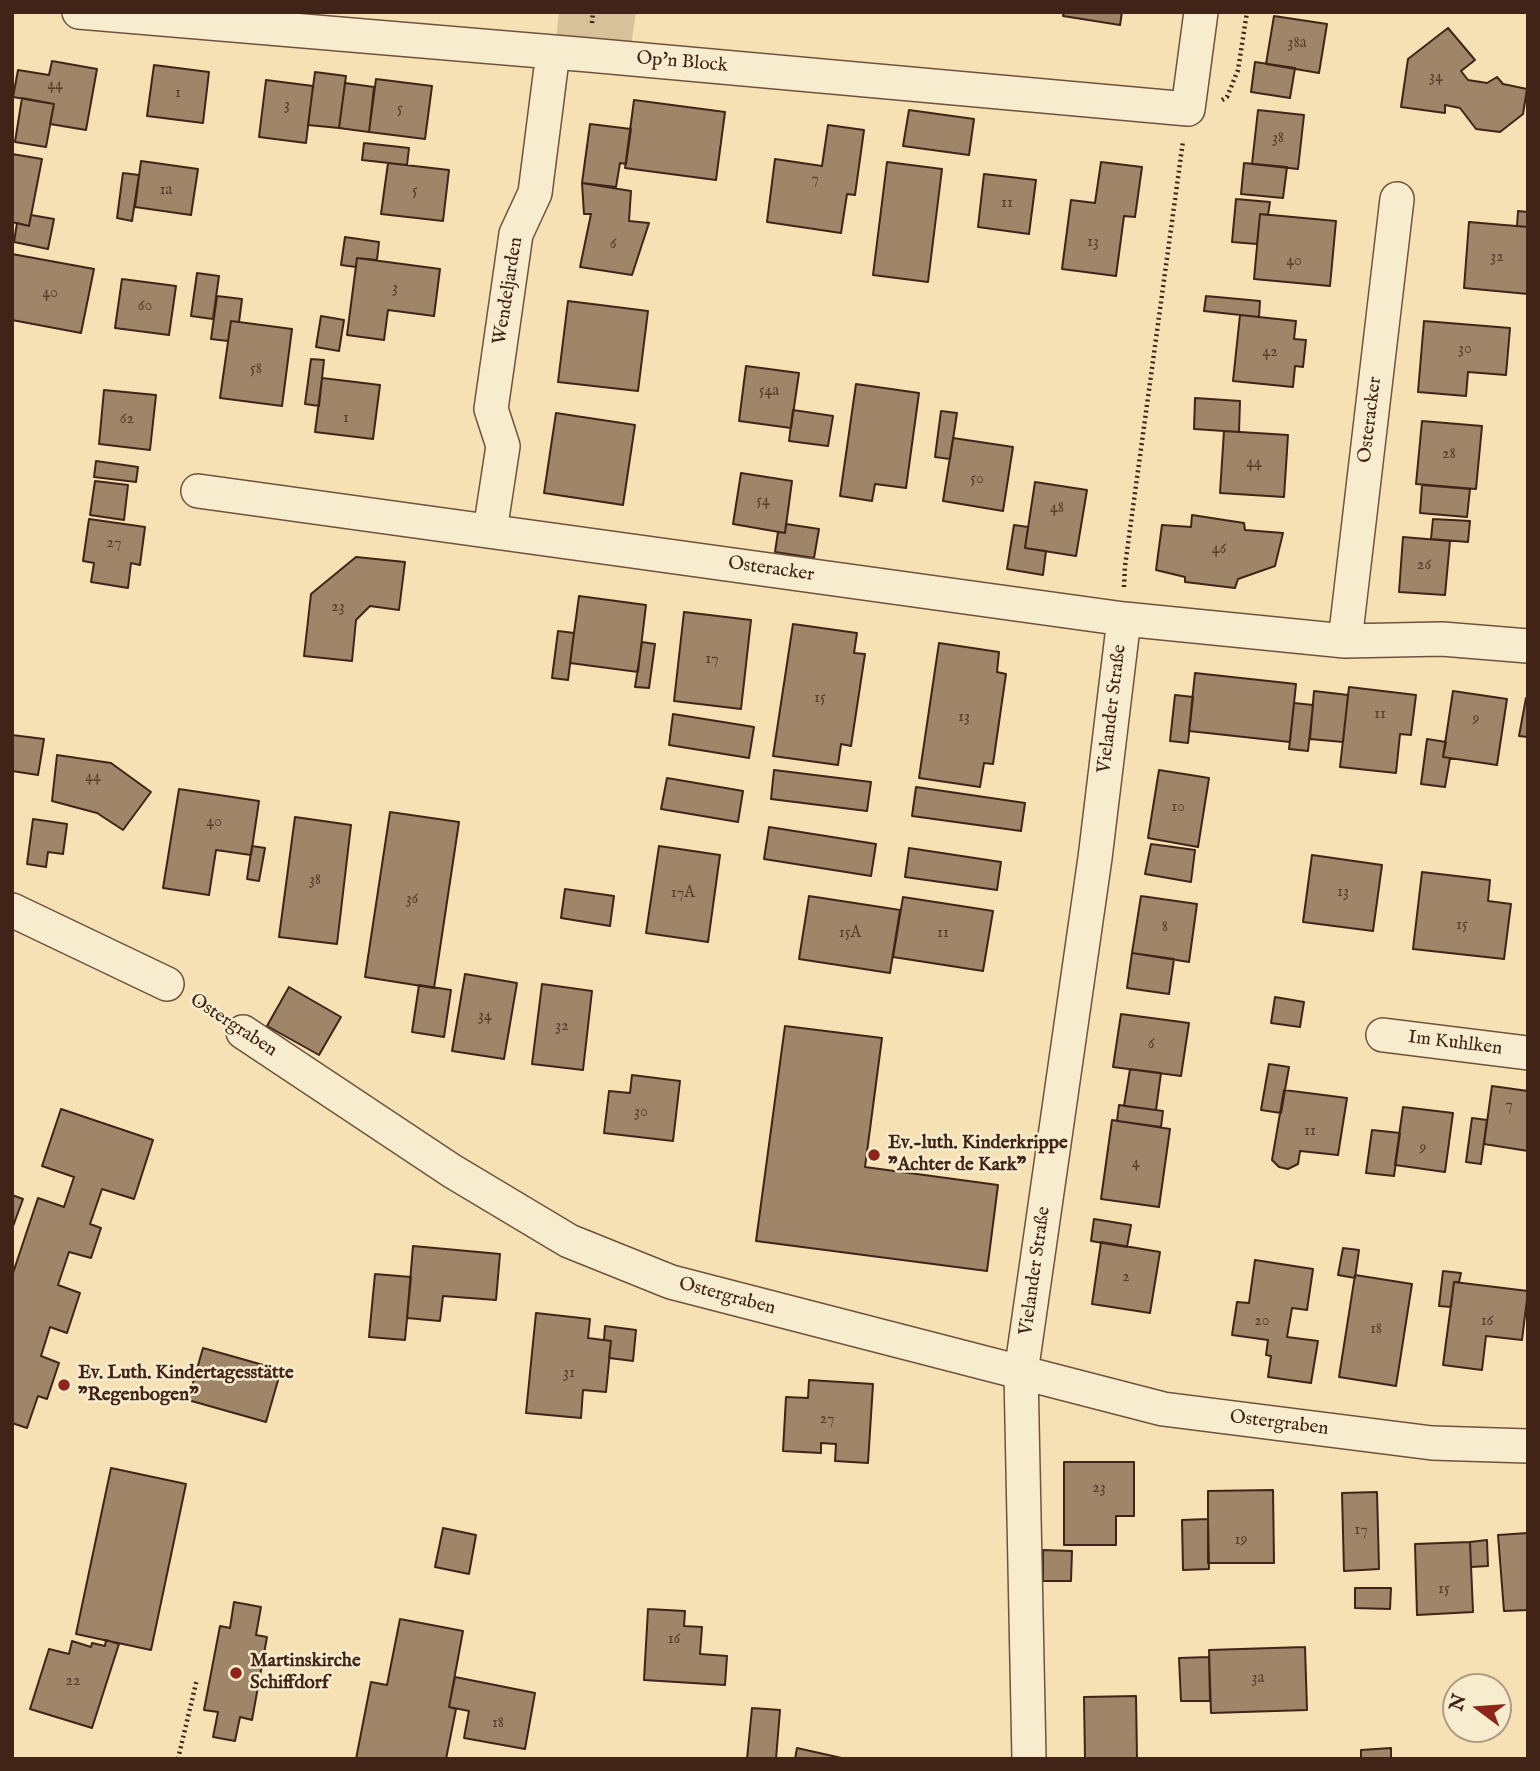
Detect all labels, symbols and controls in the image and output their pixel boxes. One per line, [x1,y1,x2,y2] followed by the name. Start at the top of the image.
[1287,34,1307,54] house number: 38a
[635,48,729,78] street label: Op'n Block
[1429,68,1443,88] house number: 34
[47,76,63,96] house number: 44
[175,84,181,104] house number: 1
[284,96,290,116] house number: 3
[397,100,403,120] house number: 5
[1272,129,1284,149] house number: 38
[811,170,819,190] house number: 7
[160,181,172,201] house number: 1a
[412,182,418,202] house number: 5
[1001,194,1013,214] house number: 11
[1087,233,1099,253] house number: 13
[610,235,616,255] house number: 6
[489,236,529,346] street label: Wendeljarden
[1490,248,1504,268] house number: 32
[1286,252,1302,272] house number: 40
[392,279,398,299] house number: 3
[42,284,58,304] house number: 40
[138,297,152,317] house number: 60
[1458,340,1472,360] house number: 30
[1262,343,1278,363] house number: 42
[250,360,262,380] house number: 58
[1354,376,1388,464] street label: Osteracker
[759,382,779,402] house number: 54a
[343,409,349,429] house number: 1
[120,410,134,430] house number: 62
[1442,445,1456,465] house number: 28
[1246,454,1262,474] house number: 44
[970,470,984,490] house number: 50
[756,492,770,512] house number: 54
[1050,499,1064,519] house number: 48
[107,534,121,554] house number: 27
[1212,540,1226,560] house number: 46
[726,553,816,587] street label: Osteracker
[1417,556,1431,576] house number: 26
[331,598,345,618] house number: 23
[1094,643,1132,775] street label: Vielander Straße
[705,650,719,670] house number: 17
[814,689,826,709] house number: 15
[1374,705,1386,725] house number: 11
[958,708,970,728] house number: 13
[1473,710,1479,730] house number: 9
[85,768,101,788] house number: 44
[1171,798,1185,818] house number: 10
[206,813,222,833] house number: 40
[309,871,321,891] house number: 38
[1337,883,1349,903] house number: 13
[671,884,695,904] house number: 17A
[406,890,418,910] house number: 36
[1456,916,1468,936] house number: 15
[1162,918,1168,938] house number: 8
[839,924,861,944] house number: 15A
[937,924,949,944] house number: 11
[185,989,281,1063] street label: Ostergraben
[478,1007,492,1027] house number: 34
[555,1017,569,1037] house number: 32
[1407,1027,1503,1061] street label: Im Kuhlken
[1148,1035,1154,1055] house number: 6
[1505,1096,1513,1116] house number: 7
[634,1103,648,1123] house number: 30
[1304,1122,1316,1142] house number: 11
[888,1133,1068,1177] place label: Ev.-luth. Kinderkrippe "Achter de Kark"
[1420,1139,1426,1159] house number: 9
[866,1147,882,1163] marker: Ev.-luth. Kinderkrippe "Achter de Kark"
[1132,1154,1140,1174] house number: 4
[1016,1205,1056,1337] street label: Vielander Straße
[1122,1268,1130,1288] house number: 2
[676,1273,778,1321] street label: Ostergraben
[1254,1312,1270,1332] house number: 20
[1481,1312,1493,1332] house number: 16
[1370,1320,1382,1340] house number: 18
[78,1363,294,1407] place label: Ev. Luth. Kindertagesstätte "Regenbogen"
[563,1364,575,1384] house number: 31
[56,1377,72,1393] marker: Ev. Luth. Kindertagesstätte "Regenbogen"
[1228,1407,1330,1441] street label: Ostergraben
[820,1410,834,1430] house number: 27
[1092,1479,1106,1499] house number: 23
[1354,1521,1368,1541] house number: 17
[1235,1531,1247,1551] house number: 19
[1438,1580,1450,1600] house number: 15
[668,1630,680,1650] house number: 16
[250,1651,361,1695] place label: Martinskirche Schiffdorf
[228,1665,244,1681] marker: Martinskirche Schiffdorf
[1252,1669,1264,1689] house number: 3a
[65,1672,81,1692] house number: 22
[1442,1673,1512,1743] north arrow
[1445,1692,1473,1714] text: N
[492,1714,504,1734] house number: 18

